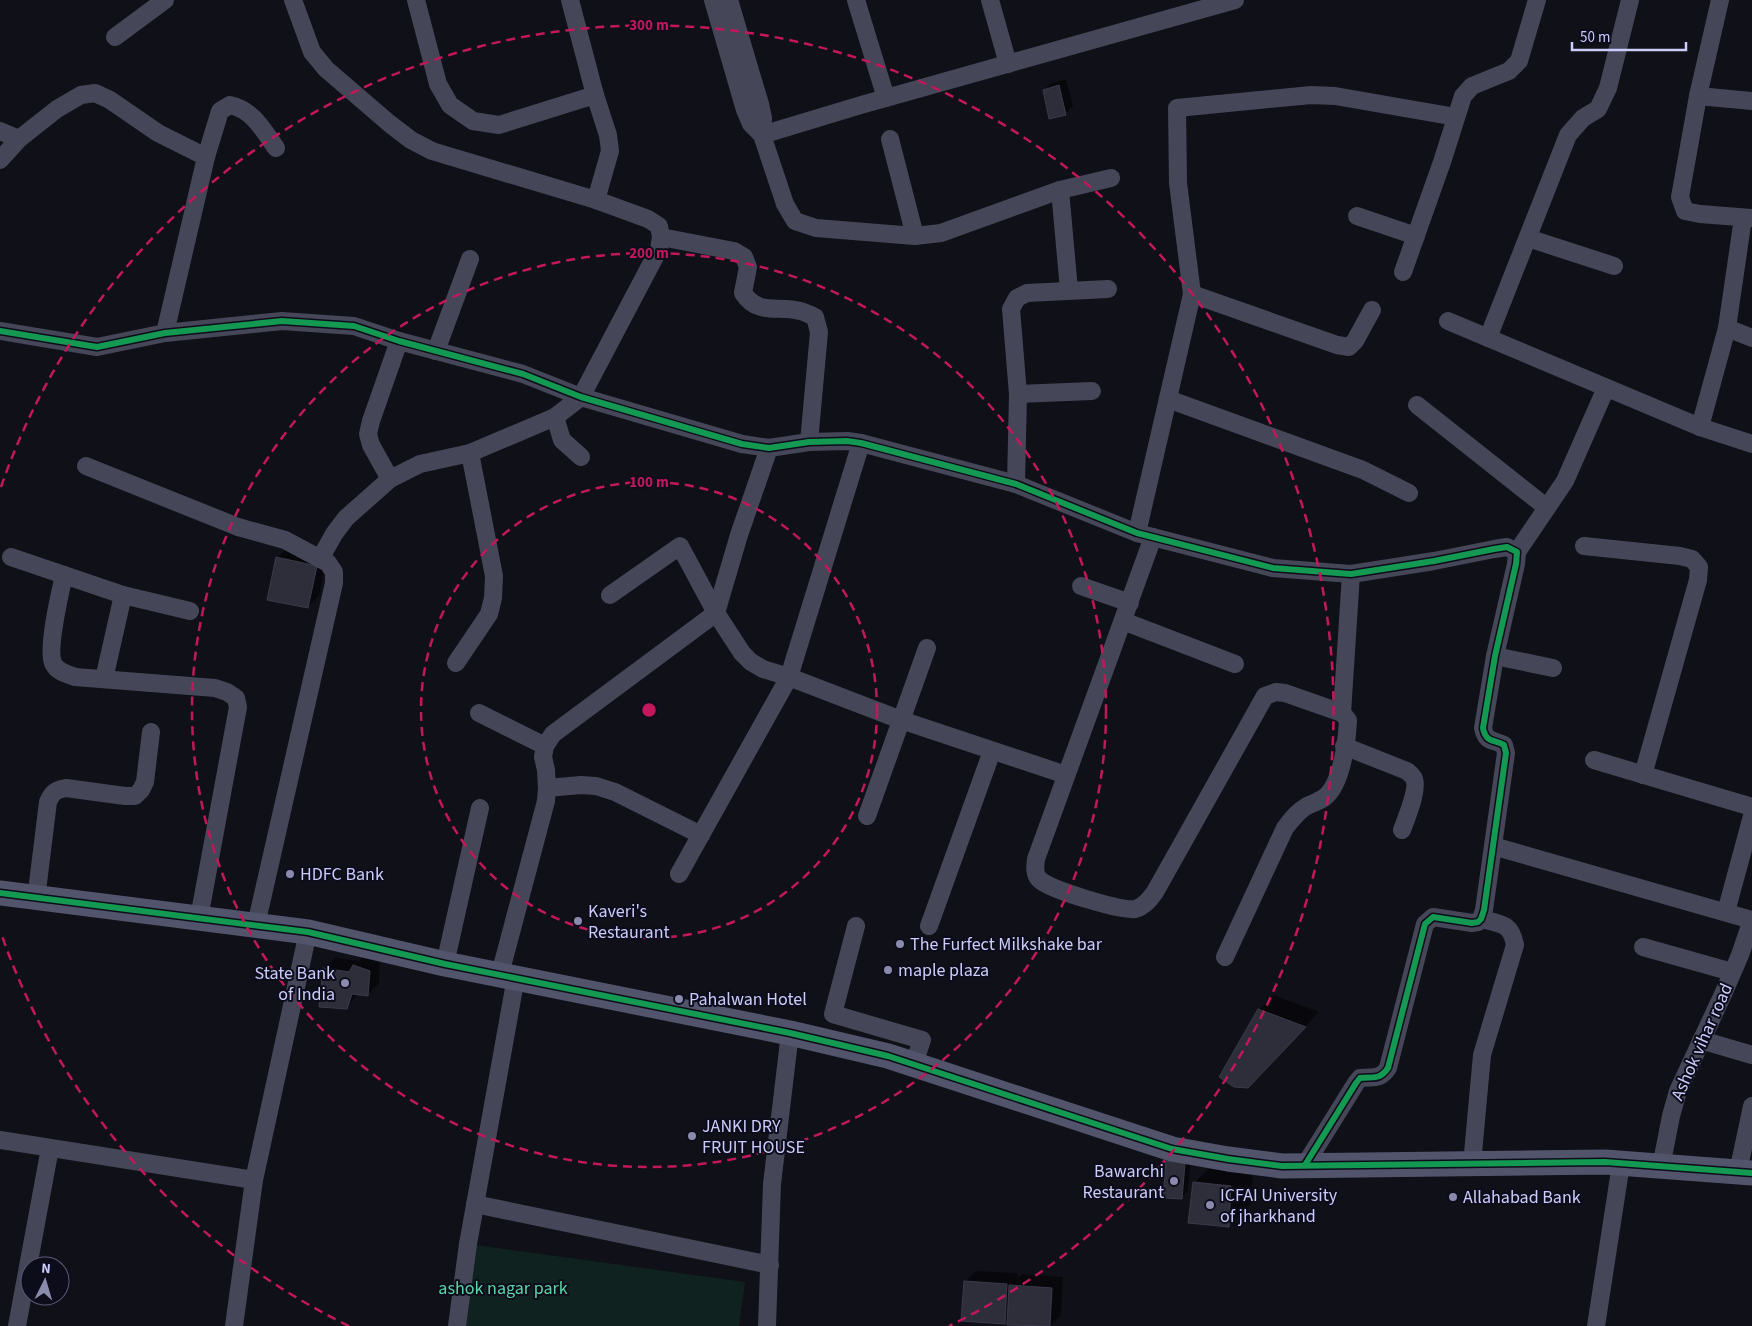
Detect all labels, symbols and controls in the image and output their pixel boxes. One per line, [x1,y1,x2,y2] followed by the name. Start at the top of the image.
[629,15,669,36] text: 300 m
[1572,20,1686,52] scale bar
[1580,27,1610,48] text: 50 m
[629,243,669,264] text: 200 m
[629,472,669,493] text: 100 m
[640,701,658,719] centre of rings
[300,862,384,887] place label: HDFC Bank
[284,868,296,880] marker: HDFC Bank
[588,899,670,945] place label: Kaveri's Restaurant
[572,915,584,927] marker: Kaveri's Restaurant
[910,932,1103,957] place label: The Furfect Milkshake bar
[894,938,906,950] marker: The Furfect Milkshake bar
[898,958,989,983] place label: maple plaza
[255,961,335,1007] place label: State Bank of India
[882,964,894,976] marker: maple plaza
[339,977,351,989] marker: State Bank of India
[1665,979,1739,1105] street label: Ashok vihar road
[689,987,807,1012] place label: Pahalwan Hotel
[673,993,685,1005] marker: Pahalwan Hotel
[702,1114,805,1160] place label: JANKI DRY FRUIT HOUSE
[686,1130,698,1142] marker: JANKI DRY FRUIT HOUSE
[1082,1159,1164,1205] place label: Bawarchi Restaurant
[1168,1175,1180,1187] marker: Bawarchi Restaurant
[1220,1183,1338,1229] place label: ICFAI University of jharkhand
[1463,1185,1581,1210] place label: Allahabad Bank
[1447,1191,1459,1203] marker: Allahabad Bank
[1204,1199,1216,1211] marker: ICFAI University of jharkhand
[20,1256,70,1306] north arrow
[41,1259,52,1279] text: N
[438,1276,568,1301] park label: ashok nagar park

